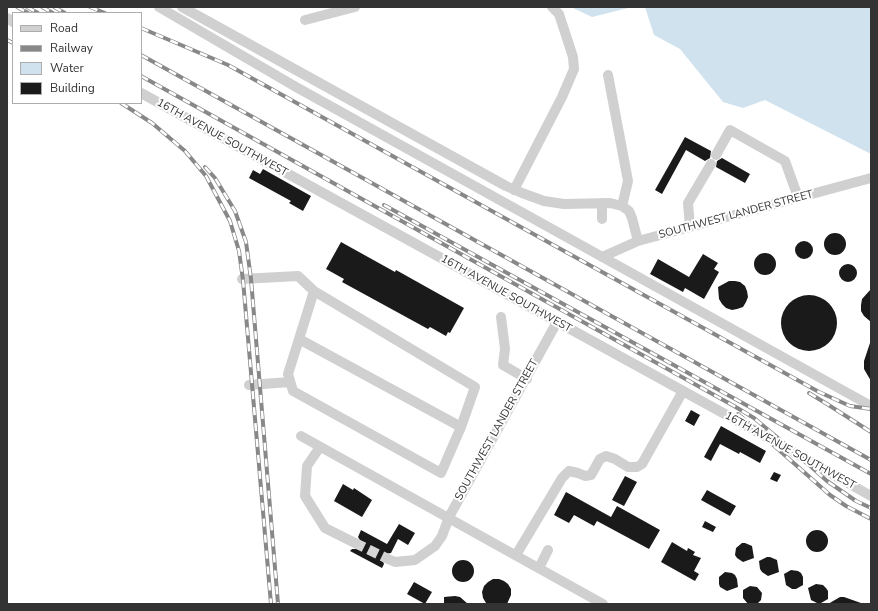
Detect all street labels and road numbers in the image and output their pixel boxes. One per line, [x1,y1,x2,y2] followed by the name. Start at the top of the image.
[154,96,290,180] street label: 16TH AVENUE SOUTHWEST
[657,188,815,242] street label: SOUTHWEST LANDER STREET
[438,252,574,336] street label: 16TH AVENUE SOUTHWEST
[453,357,541,503] street label: SOUTHWEST LANDER STREET
[722,409,858,493] street label: 16TH AVENUE SOUTHWEST

